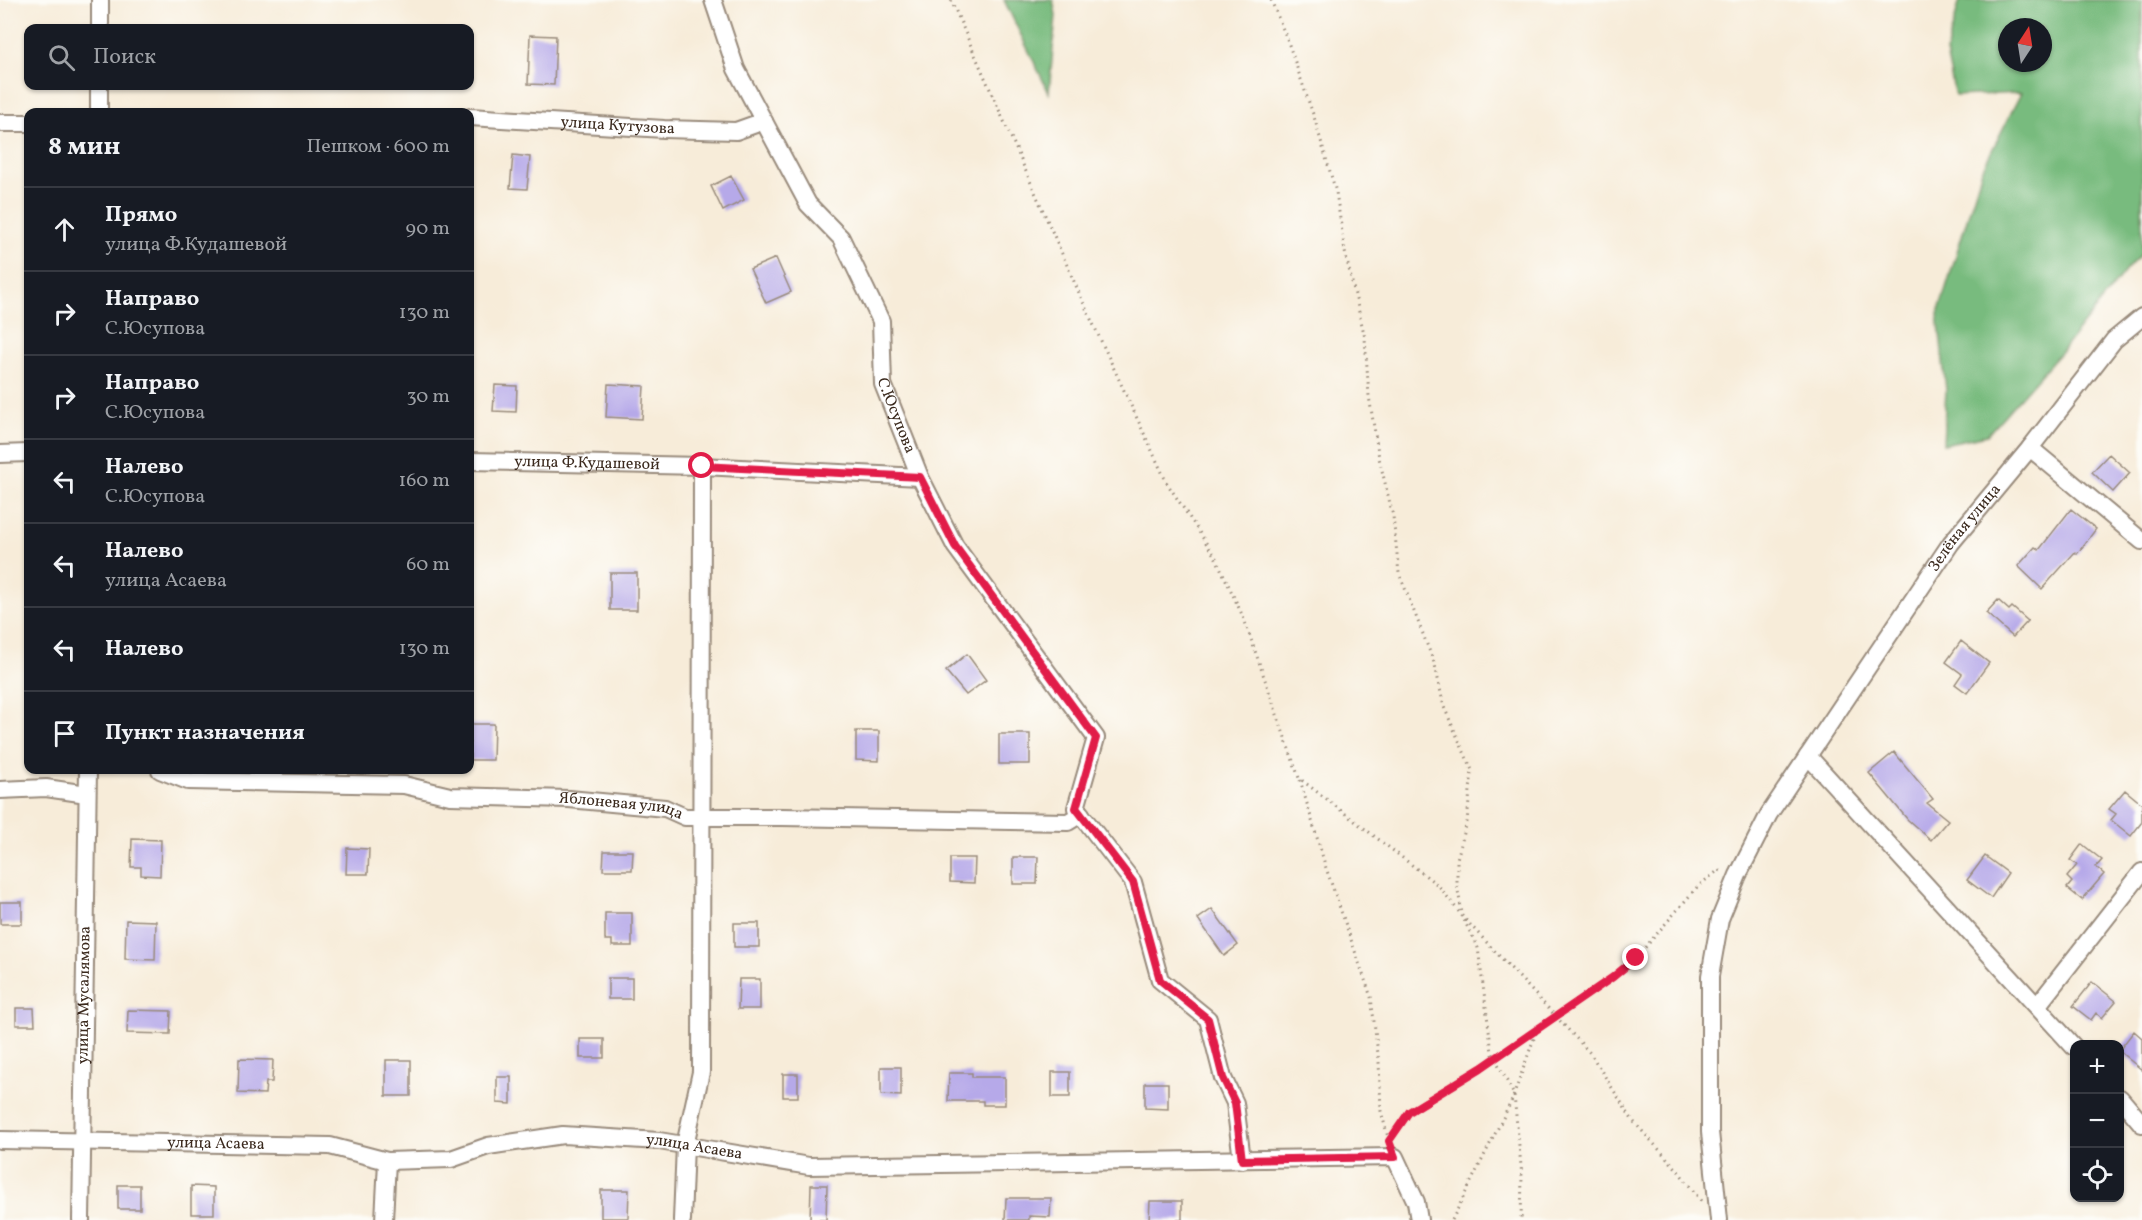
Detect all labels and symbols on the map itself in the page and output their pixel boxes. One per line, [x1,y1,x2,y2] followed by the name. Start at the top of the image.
[1998,18,2052,72] north arrow
[560,112,675,140] street label: улица Кутузова
[872,377,921,457] street label: С.Юсупова
[514,451,660,476] street label: улица Ф.Кудашевой
[688,452,714,478] route start
[1923,479,2006,576] street label: Зелёная улица
[559,788,687,826] street label: Яблоневая улица
[72,926,97,1064] street label: улица Мусалямова
[1622,944,1648,970] route end
[645,1129,744,1166] street label: улица Асаева
[167,1132,265,1156] street label: улица Асаева

